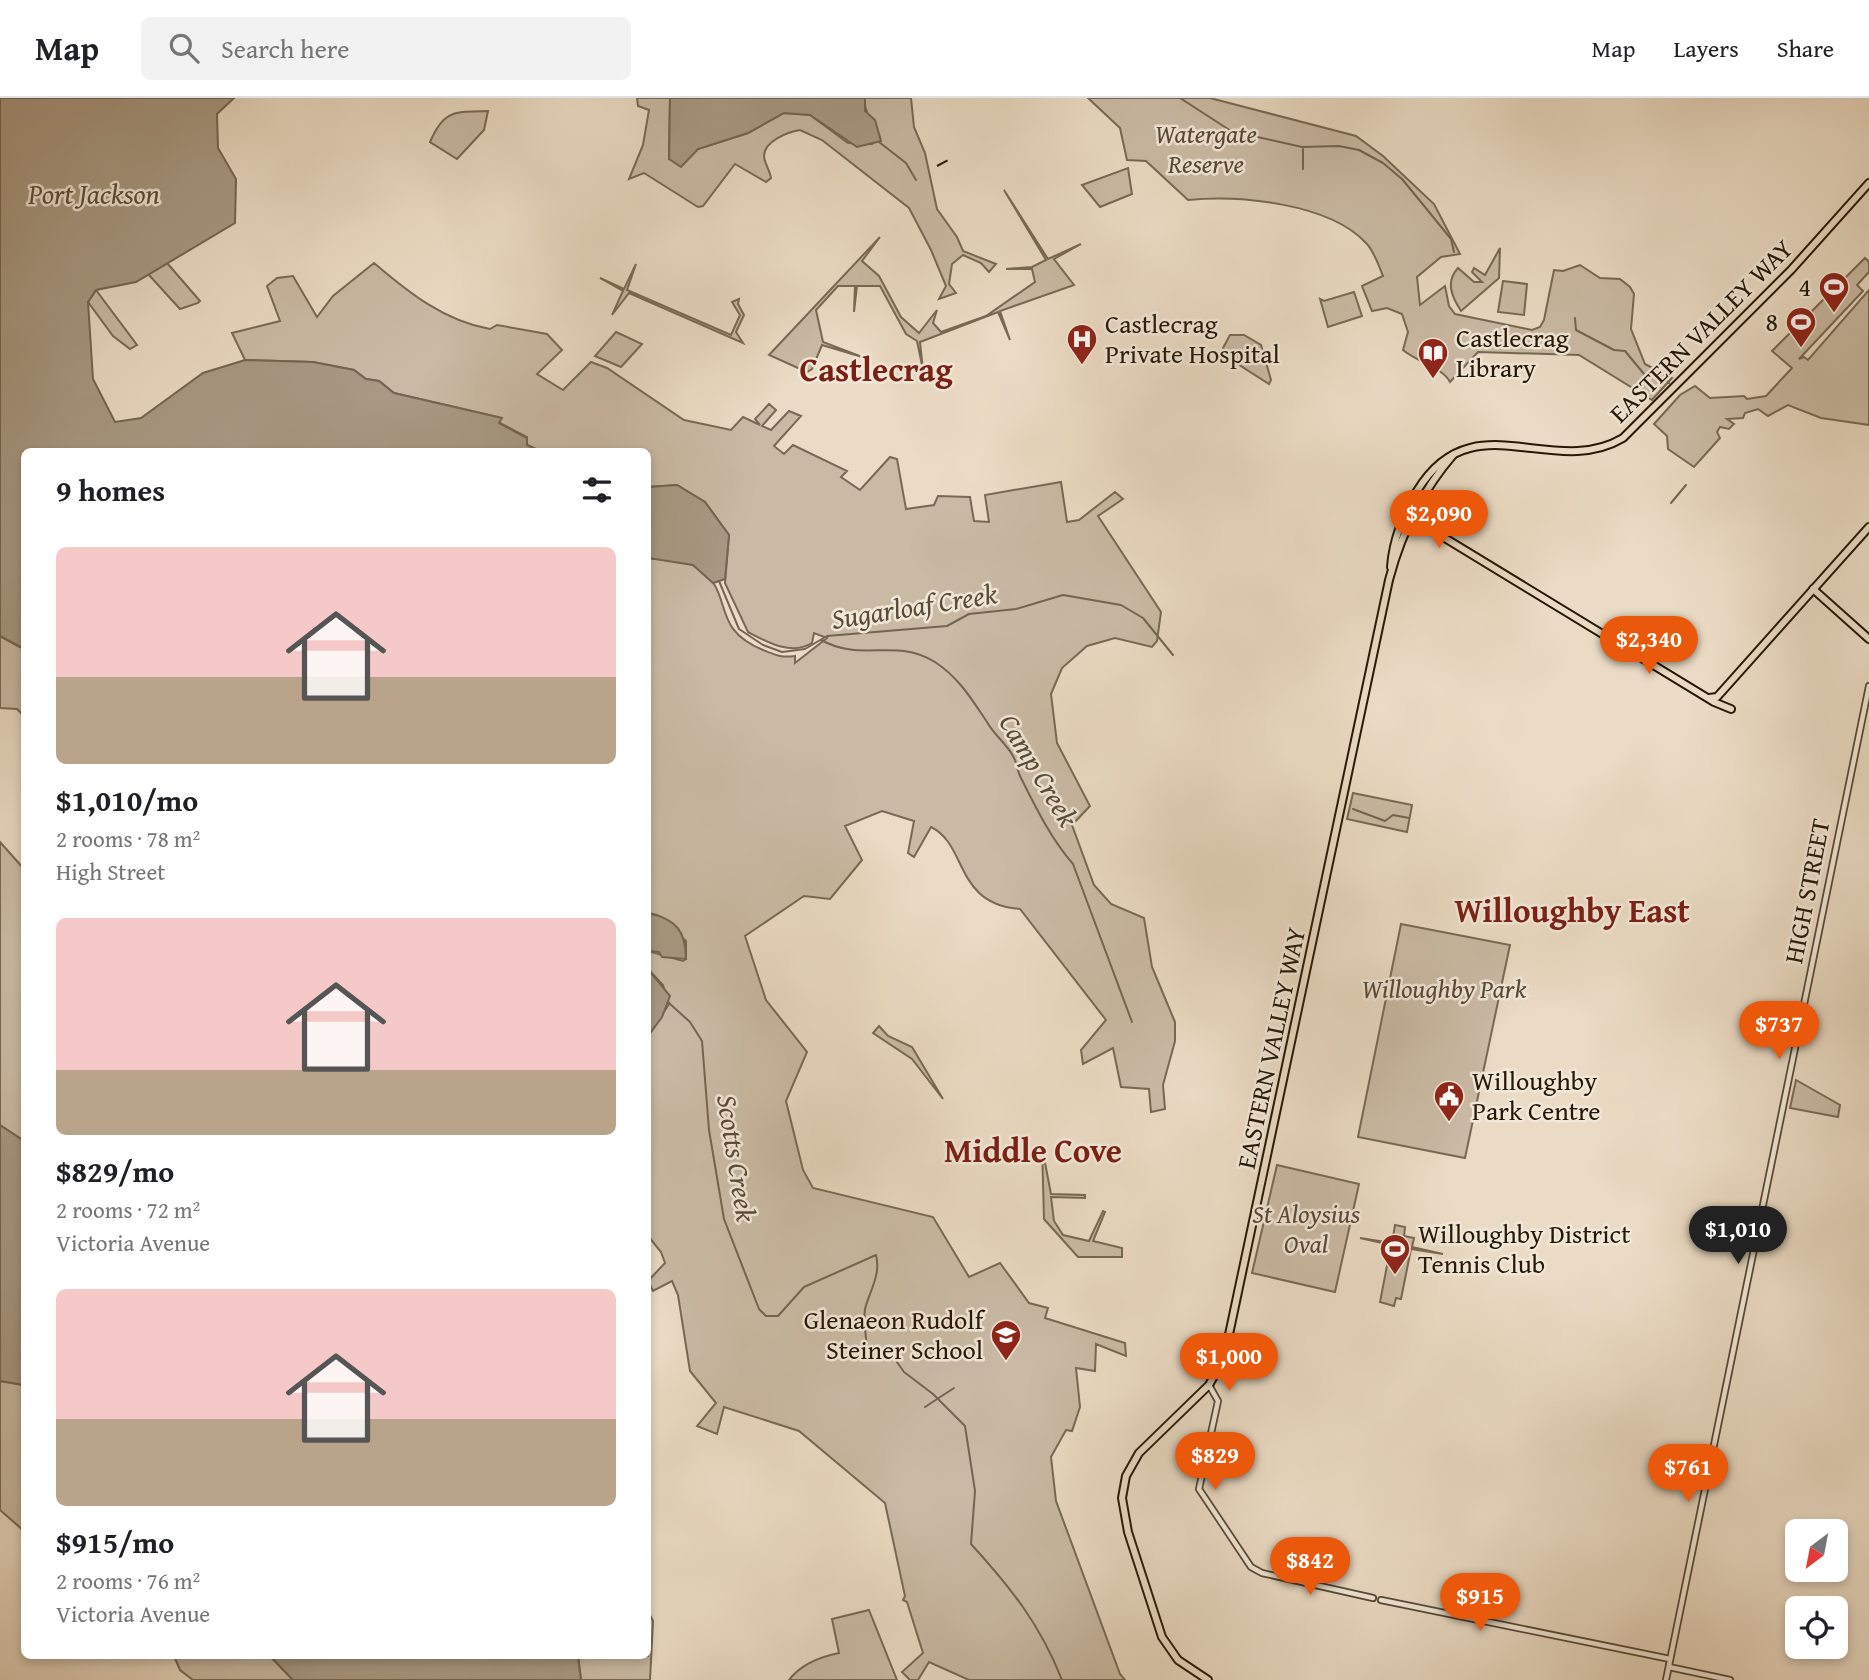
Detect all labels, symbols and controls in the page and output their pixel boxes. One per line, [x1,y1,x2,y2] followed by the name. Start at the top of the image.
[141,17,631,80] search box
[35,24,99,72] text: Map
[165,29,203,67] icon: search
[221,29,349,68] text: Search here
[1592,31,1635,66] text: Map
[1673,31,1739,66] text: Layers
[1777,31,1834,66] text: Share
[1155,114,1257,183] park label: Watergate Reserve
[27,173,160,214] water label: Port Jackson
[1600,230,1802,432] street label: EASTERN VALLEY WAY
[1798,267,1811,306] place label: 4
[1817,270,1851,314] sports icon: 4
[1765,302,1778,341] place label: 8
[1105,304,1280,373] place label: Castlecrag Private Hospital
[1784,305,1818,349] sports icon: 8
[1456,318,1569,387] place label: Castlecrag Library
[1065,322,1099,366] hospital icon: Castlecrag Private Hospital
[1416,336,1450,380] library icon: Castlecrag Library
[799,345,953,393] district label: Castlecrag
[56,468,165,512] text: 9 homes
[578,471,616,509] icon: filters
[1382,490,1496,550] pin: $2,090
[1406,496,1472,529] text: $2,090
[828,572,1000,639] water label: Sugarloaf Creek
[273,593,399,719] icon: home
[1592,616,1706,676] pin: $2,340
[1616,622,1682,655] text: $2,340
[990,705,1089,834] water label: Camp Creek
[56,778,198,822] text: $1,010/mo
[1773,815,1840,967] street label: HIGH STREET
[56,822,200,855] text: 2 rooms · 78 m²
[56,855,165,888] text: High Street
[1454,886,1690,934] district label: Willoughby East
[1226,923,1315,1172] street label: EASTERN VALLEY WAY
[273,964,399,1090] icon: home
[1362,969,1526,1008] park label: Willoughby Park
[1738,1002,1820,1061] pin: $737
[1755,1007,1803,1040] text: $737
[1472,1061,1601,1130] place label: Willoughby Park Centre
[1432,1079,1466,1123] public building icon: Willoughby Park Centre
[707,1091,768,1225] water label: Scotts Creek
[944,1126,1122,1174] district label: Middle Cove
[56,1149,174,1193] text: $829/mo
[56,1193,200,1226] text: 2 rooms · 72 m²
[1252,1194,1361,1263] park label: St Aloysius Oval
[1681,1206,1795,1266] pin: $1,010
[1705,1212,1771,1245] text: $1,010
[1418,1214,1630,1283] place label: Willoughby District Tennis Club
[56,1226,210,1259] text: Victoria Avenue
[1378,1232,1412,1276] sports icon: Willoughby District Tennis Club
[804,1300,986,1369] place label: Glenaeon Rudolf Steiner School
[989,1318,1023,1362] school or university icon: Glenaeon Rudolf Steiner School
[1172,1334,1286,1393] pin: $1,000
[273,1335,399,1461] icon: home
[1196,1339,1262,1372] text: $1,000
[1174,1432,1256,1492] pin: $829
[1191,1438,1239,1471] text: $829
[1647,1444,1729,1504] pin: $761
[1664,1450,1712,1483] text: $761
[1785,1519,1848,1582] north arrow
[1785,1519,1848,1659] map controls
[56,1520,174,1564] text: $915/mo
[1269,1538,1351,1597] pin: $842
[1286,1543,1334,1576] text: $842
[56,1564,200,1597] text: 2 rooms · 76 m²
[1439,1574,1521,1633] pin: $915
[1456,1579,1504,1612] text: $915
[1785,1596,1848,1659] button: locate
[56,1597,210,1630] text: Victoria Avenue

